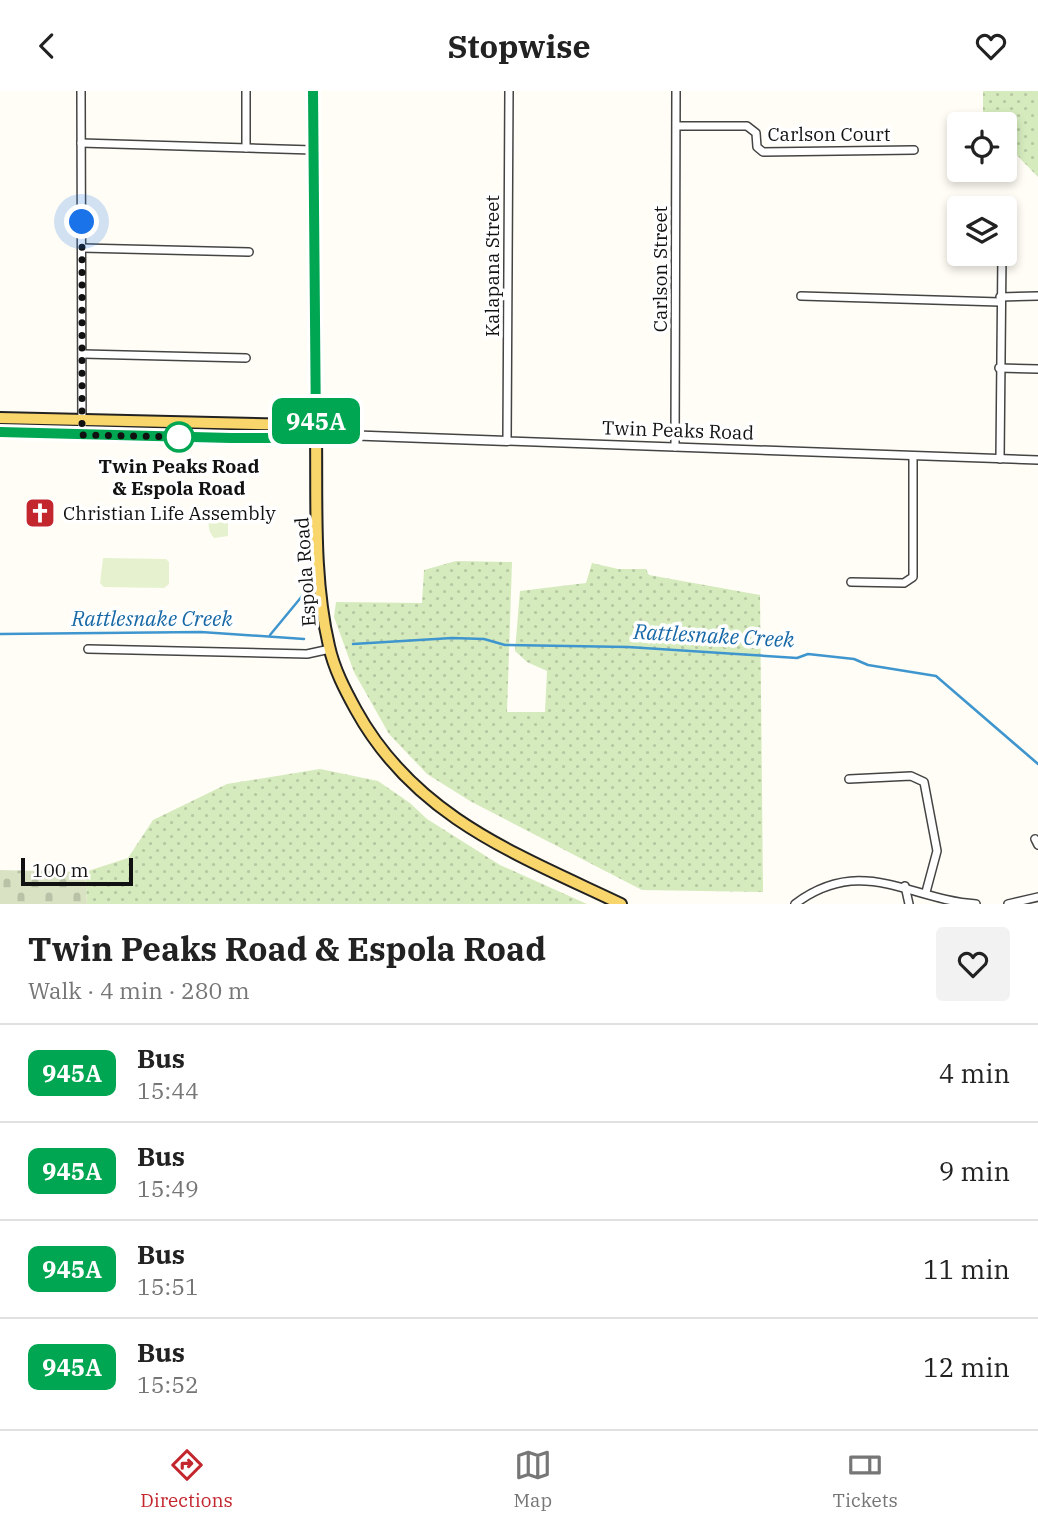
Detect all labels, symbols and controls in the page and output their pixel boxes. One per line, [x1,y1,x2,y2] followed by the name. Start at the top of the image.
[447,25,591,67] text: Stopwise
[28,27,66,65] icon: back
[972,27,1010,65] icon: heart
[947,112,1017,266] map controls
[947,112,1017,182] button: locate
[767,122,891,146] street label: Carlson Court
[480,195,504,337] street label: Kalapana Street
[947,196,1017,266] button: layers
[64,204,99,239] your location
[648,205,672,332] street label: Carlson Street
[267,398,365,444] line badge: 945A
[286,405,346,437] text: 945A
[602,415,754,445] street label: Twin Peaks Road
[164,422,194,452] marker: Twin Peaks Road & Espola Road
[99,454,259,500] place label: Twin Peaks Road & Espola Road
[23,496,57,530] church icon: Christian Life Assembly
[63,501,276,525] place label: Christian Life Assembly
[289,516,321,628] street label: Espola Road
[70,604,233,632] water label: Rattlesnake Creek
[632,617,796,653] water label: Rattlesnake Creek
[21,855,133,887] scale bar
[32,858,89,882] text: 100 m
[28,927,546,970] text: Twin Peaks Road & Espola Road
[936,927,1010,1001] button: heart
[28,975,250,1005] text: Walk · 4 min · 280 m
[137,1041,185,1075] text: Bus
[939,1056,1010,1090] text: 4 min
[42,1057,102,1089] text: 945A
[137,1075,199,1105] text: 15:44
[137,1139,185,1173] text: Bus
[939,1154,1010,1188] text: 9 min
[42,1155,102,1187] text: 945A
[137,1173,199,1203] text: 15:49
[137,1237,185,1271] text: Bus
[923,1252,1010,1286] text: 11 min
[42,1253,102,1285] text: 945A
[137,1271,199,1301] text: 15:51
[137,1335,185,1369] text: Bus
[923,1350,1010,1384] text: 12 min
[42,1351,102,1383] text: 945A
[137,1369,199,1399] text: 15:52
[140,1446,233,1512] tab: Directions
[513,1446,552,1512] tab: Map
[833,1446,898,1512] tab: Tickets

